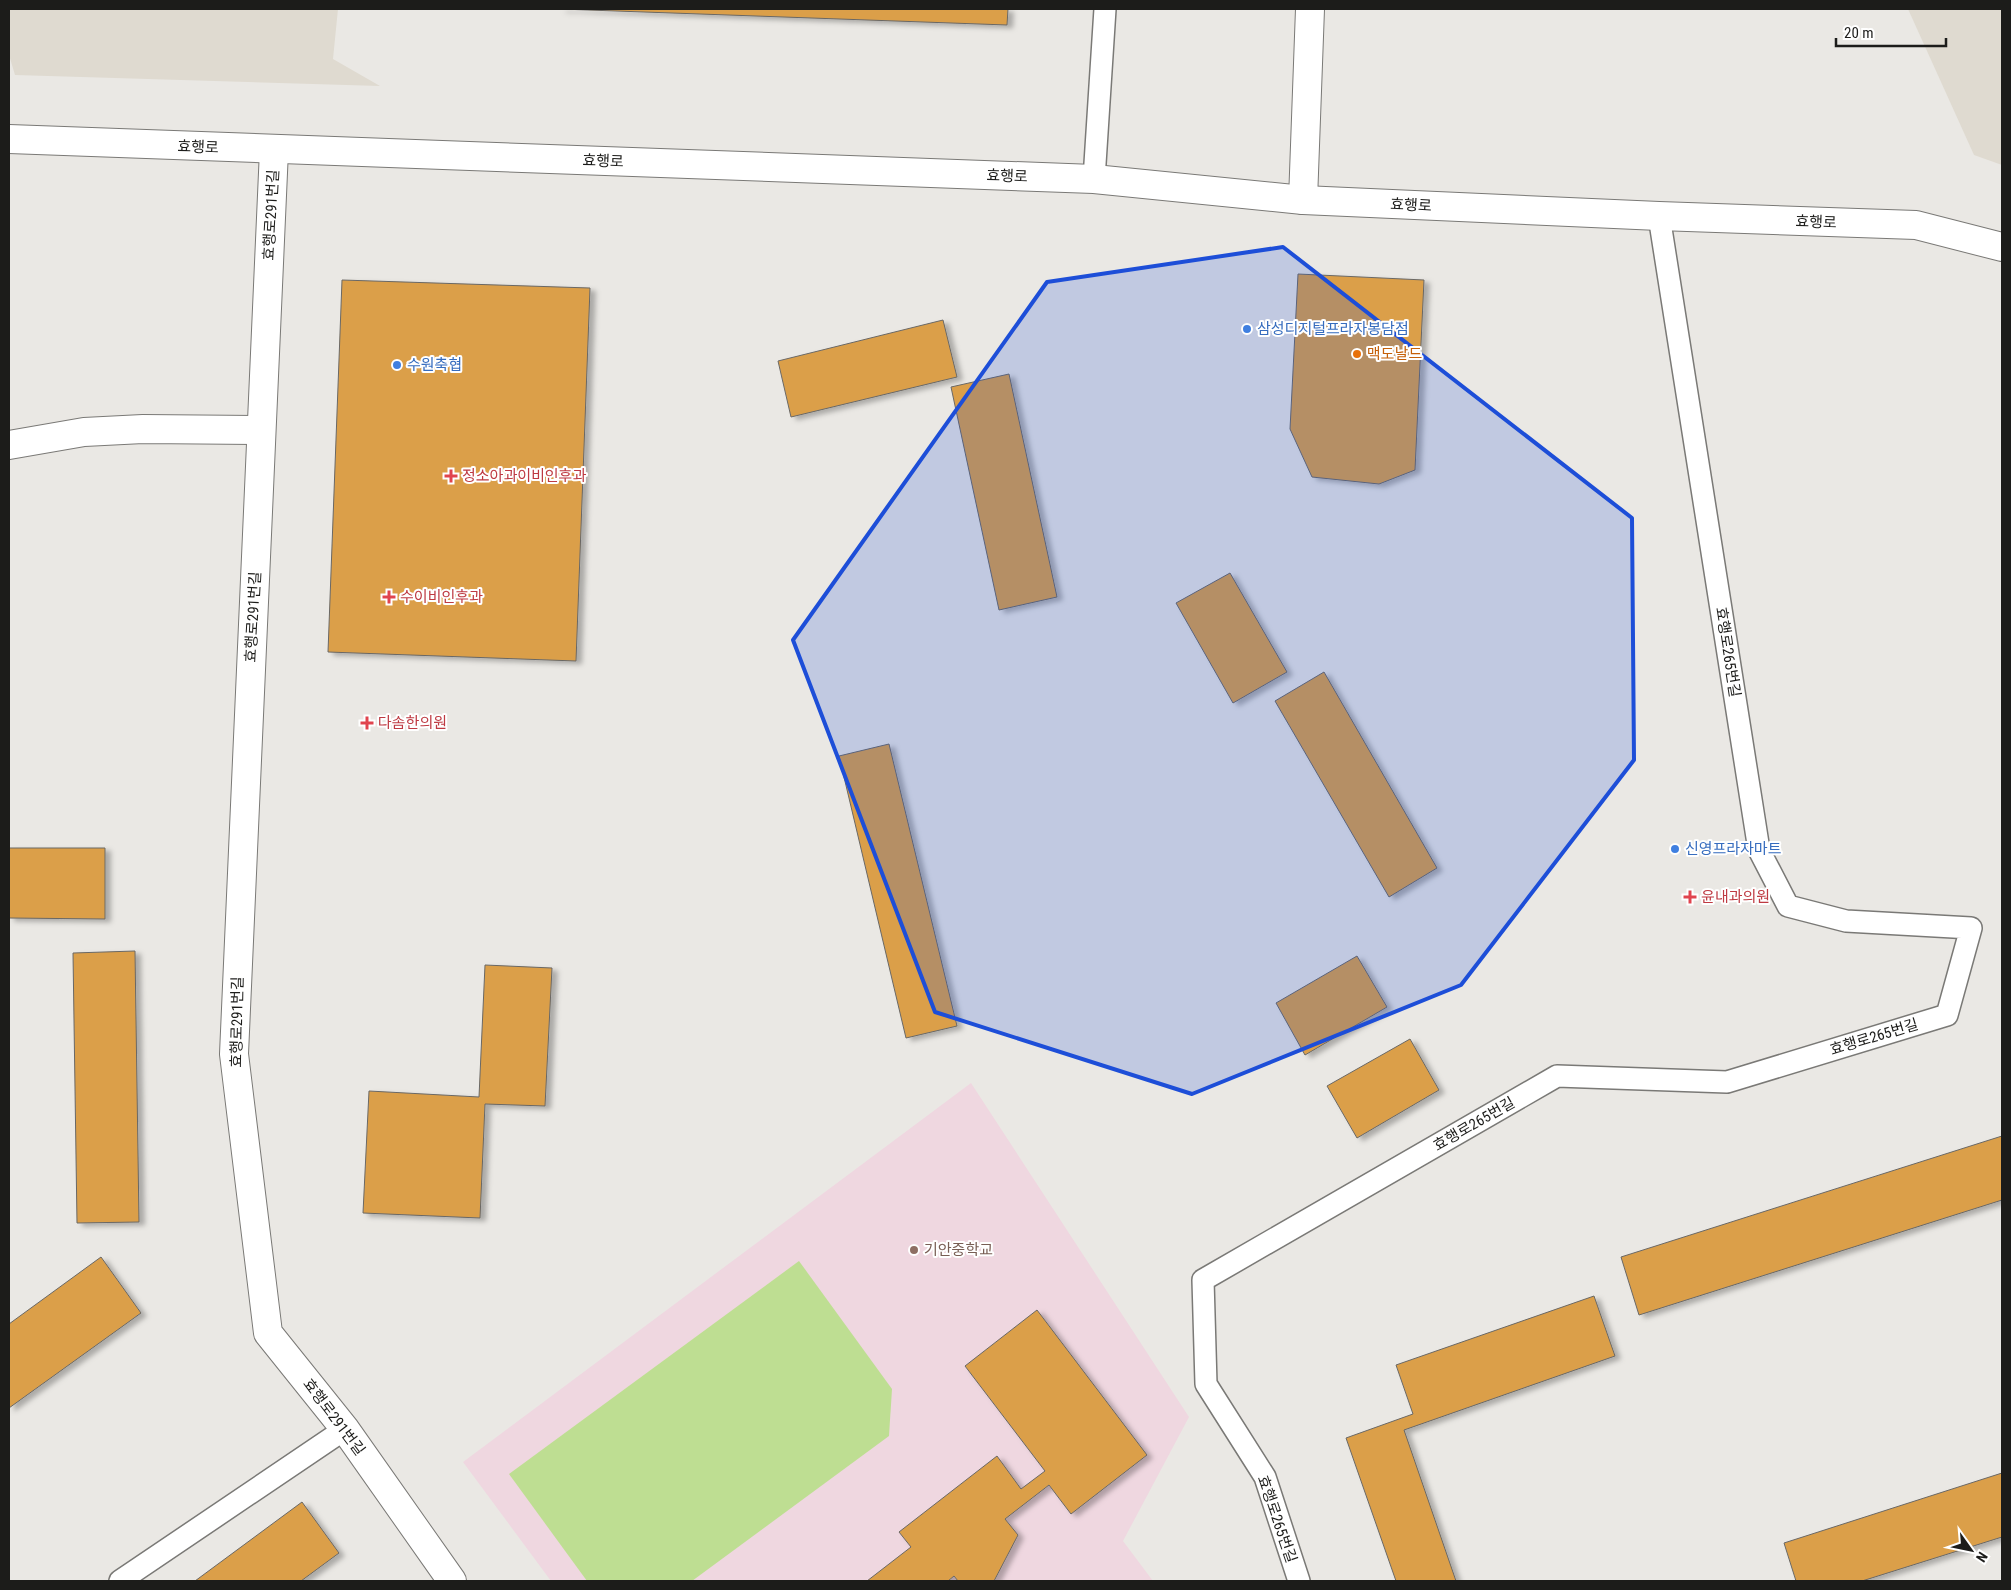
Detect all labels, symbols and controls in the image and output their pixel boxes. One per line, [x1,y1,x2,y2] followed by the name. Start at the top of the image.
[1836,15,1946,47] scale bar
[1844,24,1874,42] text: 20 m
[177,137,219,157] street label: 효행로
[582,151,624,171] street label: 효행로
[986,166,1028,186] street label: 효행로
[260,169,282,261] street label: 효행로291번길
[1390,195,1432,215] street label: 효행로
[1795,212,1837,232] street label: 효행로
[1257,320,1409,338] place label: 삼성디지털프라자봉담점
[1241,323,1253,335] marker: 삼성디지털프라자봉담점
[1367,345,1422,363] place label: 맥도날드
[1351,348,1363,360] marker: 맥도날드
[407,356,462,374] place label: 수원축협
[391,359,403,371] marker: 수원축협
[462,467,586,485] place label: 정소아과이비인후과
[444,469,458,483] marker: 정소아과이비인후과
[242,571,264,663] street label: 효행로291번길
[400,588,483,606] place label: 수이비인후과
[382,590,396,604] marker: 수이비인후과
[1712,606,1744,698] street label: 효행로265번길
[378,714,447,732] place label: 다솜한의원
[360,716,374,730] marker: 다솜한의원
[1685,840,1782,858] place label: 신영프라자마트
[1669,843,1681,855] marker: 신영프라자마트
[1701,888,1770,906] place label: 윤내과의원
[1683,890,1697,904] marker: 윤내과의원
[227,976,247,1068] street label: 효행로291번길
[1828,1015,1920,1059] street label: 효행로265번길
[1430,1093,1518,1155] street label: 효행로265번길
[924,1241,993,1259] place label: 기안중학교
[908,1244,920,1256] marker: 기안중학교
[299,1375,369,1459] street label: 효행로291번길
[1254,1473,1300,1565] street label: 효행로265번길
[1946,1525,1996,1575] north arrow
[1973,1549,1991,1565] text: N

